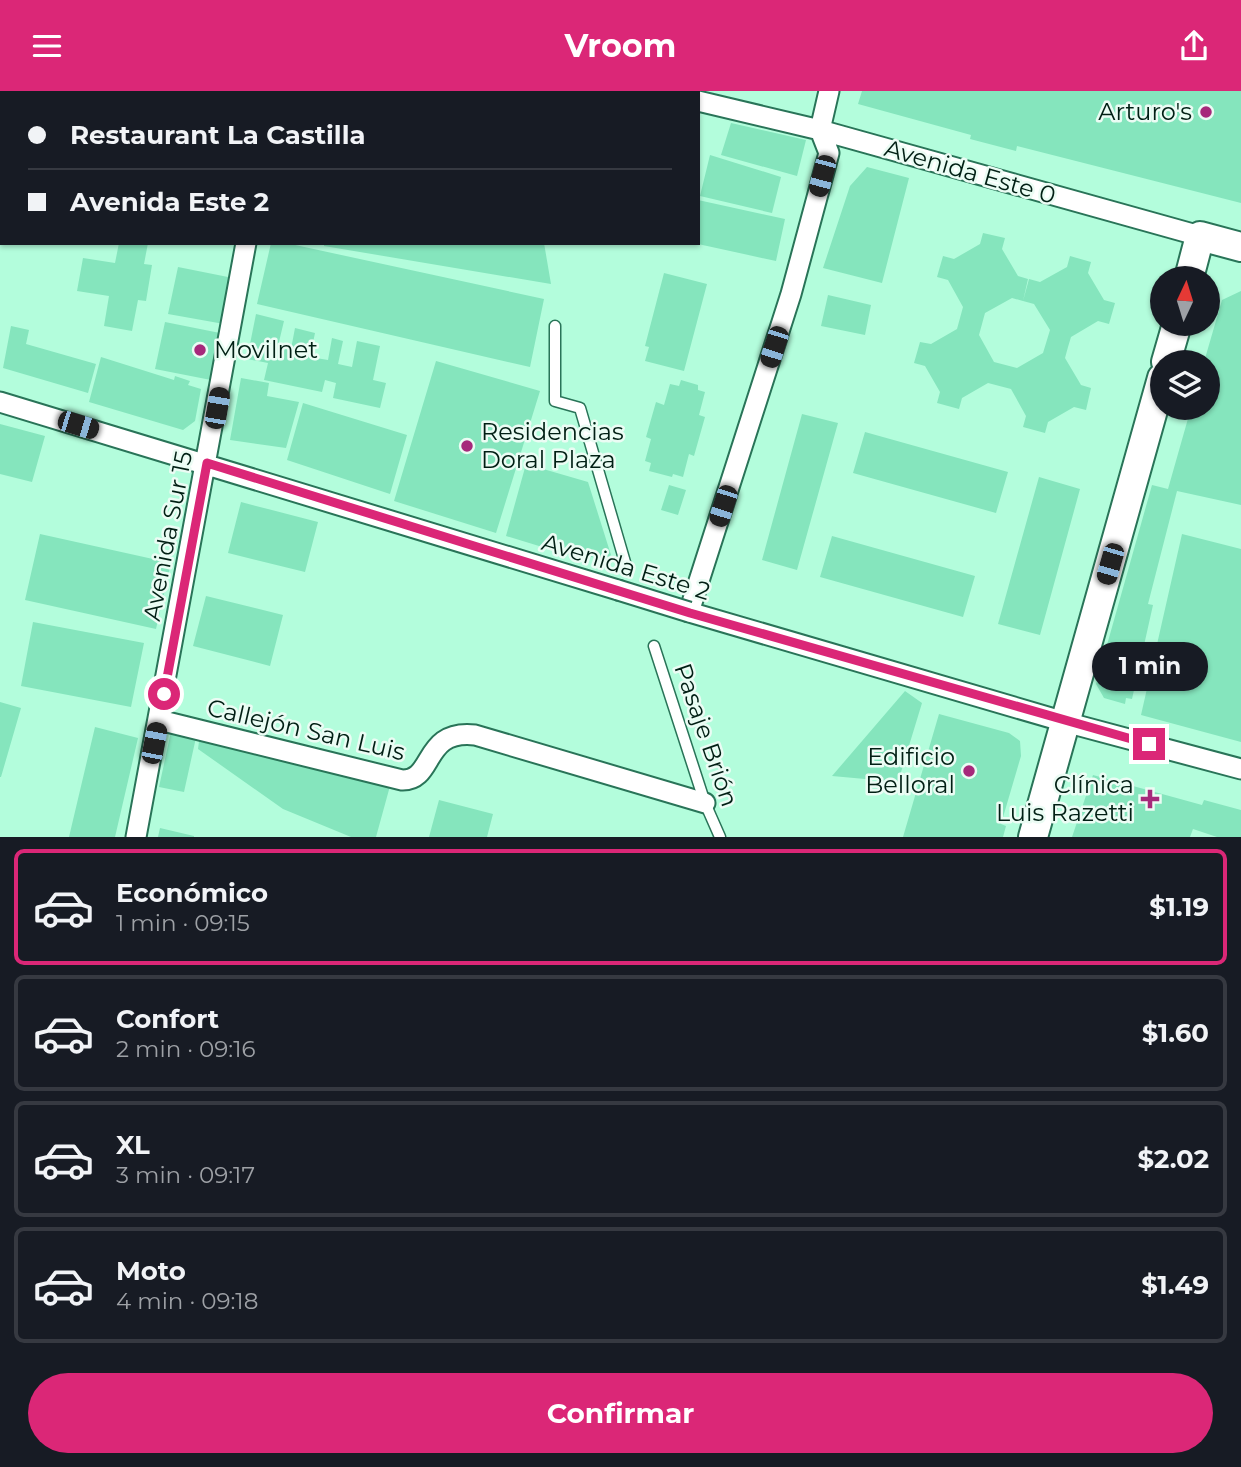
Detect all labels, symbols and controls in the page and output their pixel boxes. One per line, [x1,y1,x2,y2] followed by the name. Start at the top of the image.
[565,26,676,65] text: Vroom
[28,27,66,65] icon: menu
[1175,27,1213,65] icon: share
[1098,97,1192,126] place label: Arturo's
[1198,104,1214,120] marker: Arturo's
[70,119,366,151] text: Restaurant La Castilla
[881,133,1059,210] street label: Avenida Este 0
[807,153,838,199] car
[70,186,269,218] text: Avenida Este 2
[1150,266,1220,336] north arrow
[1150,266,1220,420] map controls
[758,324,791,370] car
[214,335,318,364] place label: Movilnet
[192,342,208,358] marker: Movilnet
[1150,350,1220,420] button: layers
[204,385,231,431] car
[55,409,102,441] car
[481,417,624,474] place label: Residencias Doral Plaza
[459,438,475,454] marker: Residencias Doral Plaza
[137,449,198,623] street label: Avenida Sur 15
[707,483,740,529] car
[539,527,714,606] street label: Avenida Este 2
[1095,541,1126,587] car
[1091,643,1207,691] callout: 1 min
[1119,652,1181,680] text: 1 min
[668,659,745,810] street label: Pasaje Brión
[148,678,180,710] route start
[204,693,408,766] street label: Callejón San Luis
[140,720,169,766] car
[1133,728,1165,760] route end
[865,742,955,799] place label: Edificio Belloral
[961,763,977,779] marker: Edificio Belloral
[996,770,1134,827] place label: Clínica Luis Razetti
[1140,789,1160,809] marker: Clínica Luis Razetti
[32,876,95,939] icon: car
[116,877,268,909] text: Económico
[1149,891,1209,923] text: $1.19
[116,909,250,937] text: 1 min · 09:15
[32,1002,95,1065] icon: car
[116,1003,219,1035] text: Confort
[1142,1017,1209,1049] text: $1.60
[116,1035,256,1063] text: 2 min · 09:16
[32,1128,95,1191] icon: car
[116,1129,150,1161] text: XL
[1137,1143,1209,1175] text: $2.02
[116,1161,255,1189] text: 3 min · 09:17
[32,1254,95,1317] icon: car
[116,1255,186,1287] text: Moto
[1141,1269,1209,1301] text: $1.49
[116,1287,258,1315] text: 4 min · 09:18
[28,1373,1213,1453] button: Confirmar

